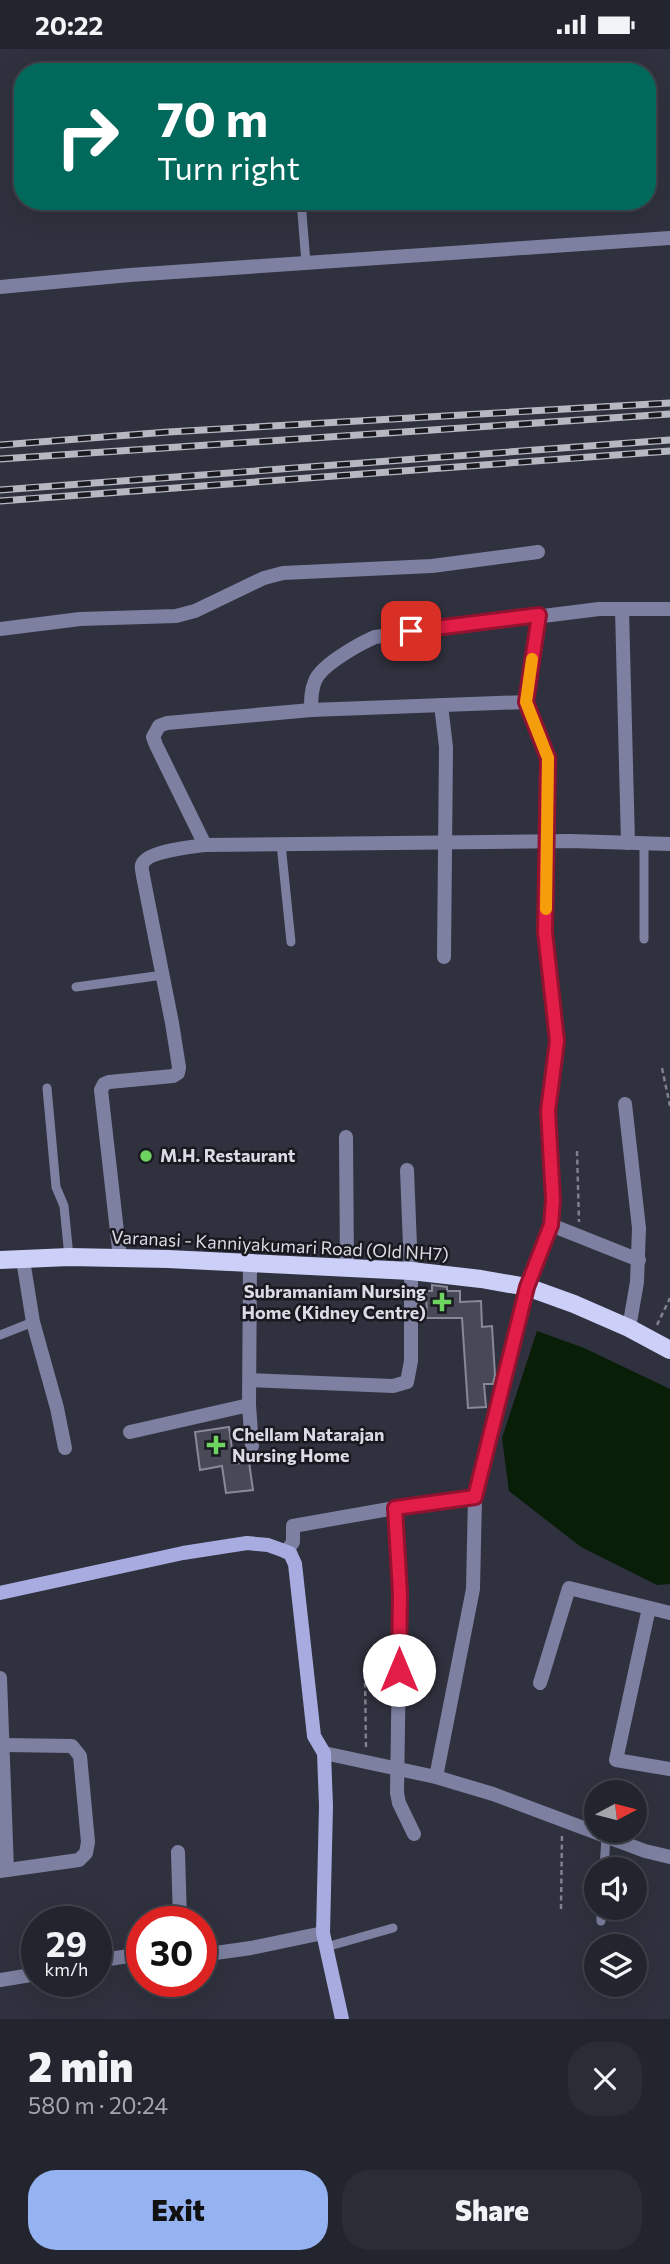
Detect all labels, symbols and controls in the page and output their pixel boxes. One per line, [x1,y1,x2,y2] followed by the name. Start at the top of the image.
[35,9,103,40] text: 20:22
[157,87,268,147] text: 70 m
[42,91,133,182] icon: right
[157,147,300,187] text: Turn right
[381,601,441,661] pin
[392,612,430,650] icon: arrive
[160,1144,296,1166] place label: M.H. Restaurant
[138,1148,154,1164] marker: M.H. Restaurant
[111,1225,449,1265] street label: Varanasi - Kanniyakumari Road (Old NH7)
[241,1280,426,1323] place label: Subramaniam Nursing Home (Kidney Centre)
[432,1292,452,1312] marker: Subramaniam Nursing Home (Kidney Centre)
[232,1423,384,1466] place label: Chellam Natarajan Nursing Home
[206,1435,226,1455] marker: Chellam Natarajan Nursing Home
[362,1633,436,1707] position arrow
[584,1780,648,1843] north arrow
[584,1780,647,1997] map controls
[584,1857,647,1920] button: sound
[126,1906,217,1997] speed limit sign: 30
[46,1921,87,1964] text: 29
[584,1934,647,1997] button: layers
[45,1958,88,1980] text: km/h
[28,2039,134,2091] text: 2 min
[568,2042,642,2116] button: close
[28,2091,168,2119] text: 580 m · 20:24
[28,2170,328,2250] button: Exit
[342,2170,642,2250] button: Share

